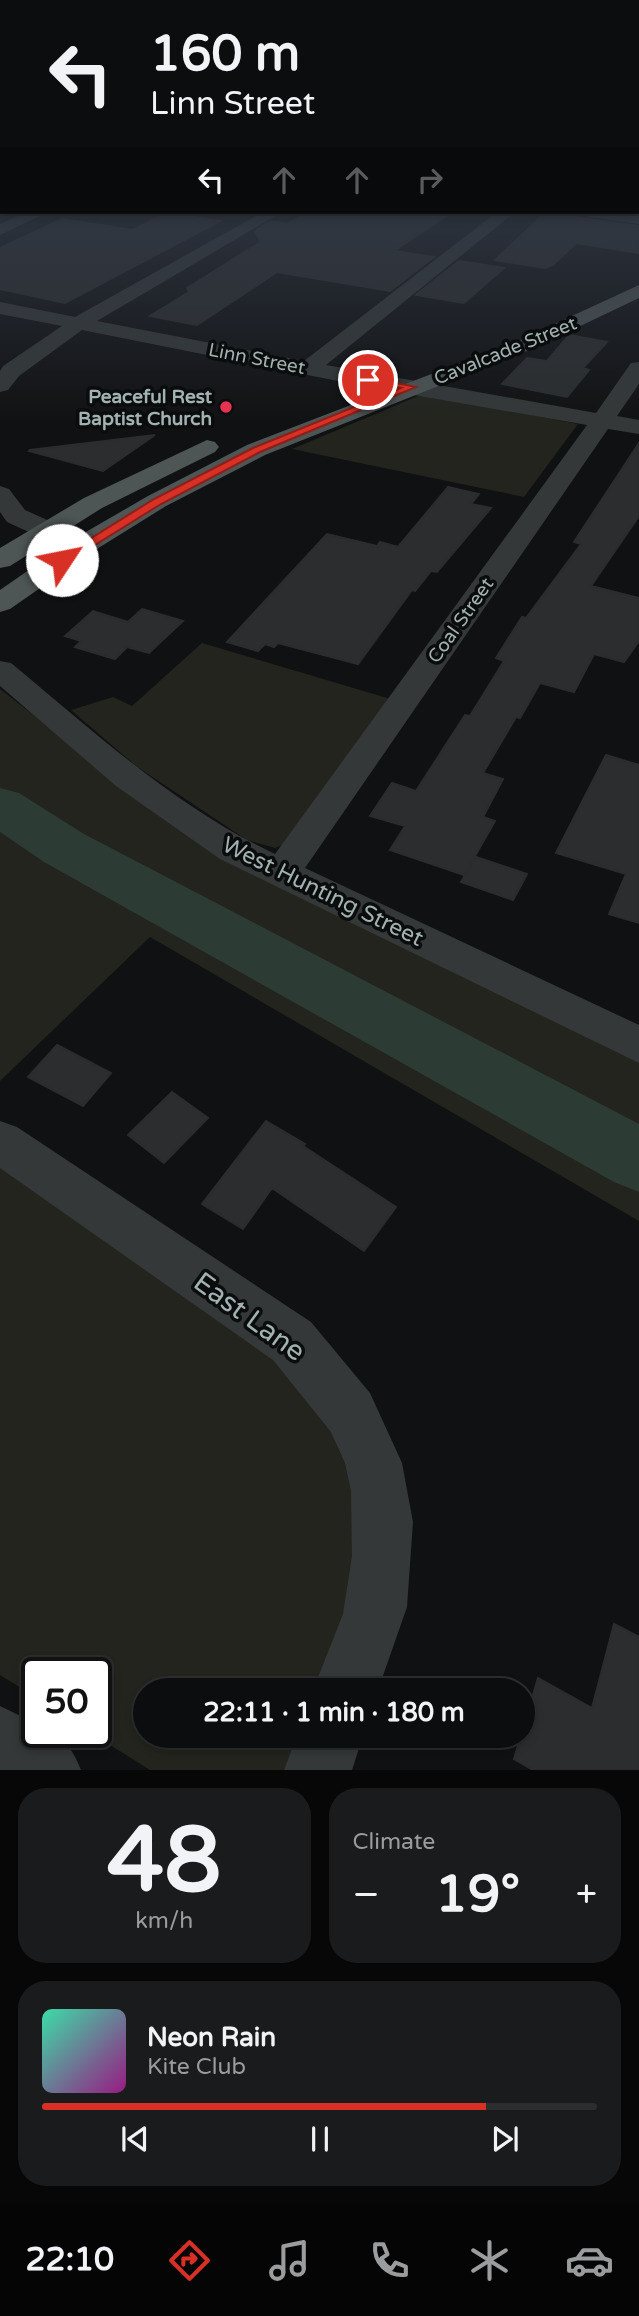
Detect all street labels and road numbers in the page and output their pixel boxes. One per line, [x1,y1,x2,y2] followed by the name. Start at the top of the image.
[431,312,580,390] street label: Cavalcade Street
[207,339,307,379] street label: Linn Street
[423,574,498,667] street label: Coal Street
[217,831,428,953] street label: West Hunting Street
[187,1265,312,1369] street label: East Lane

